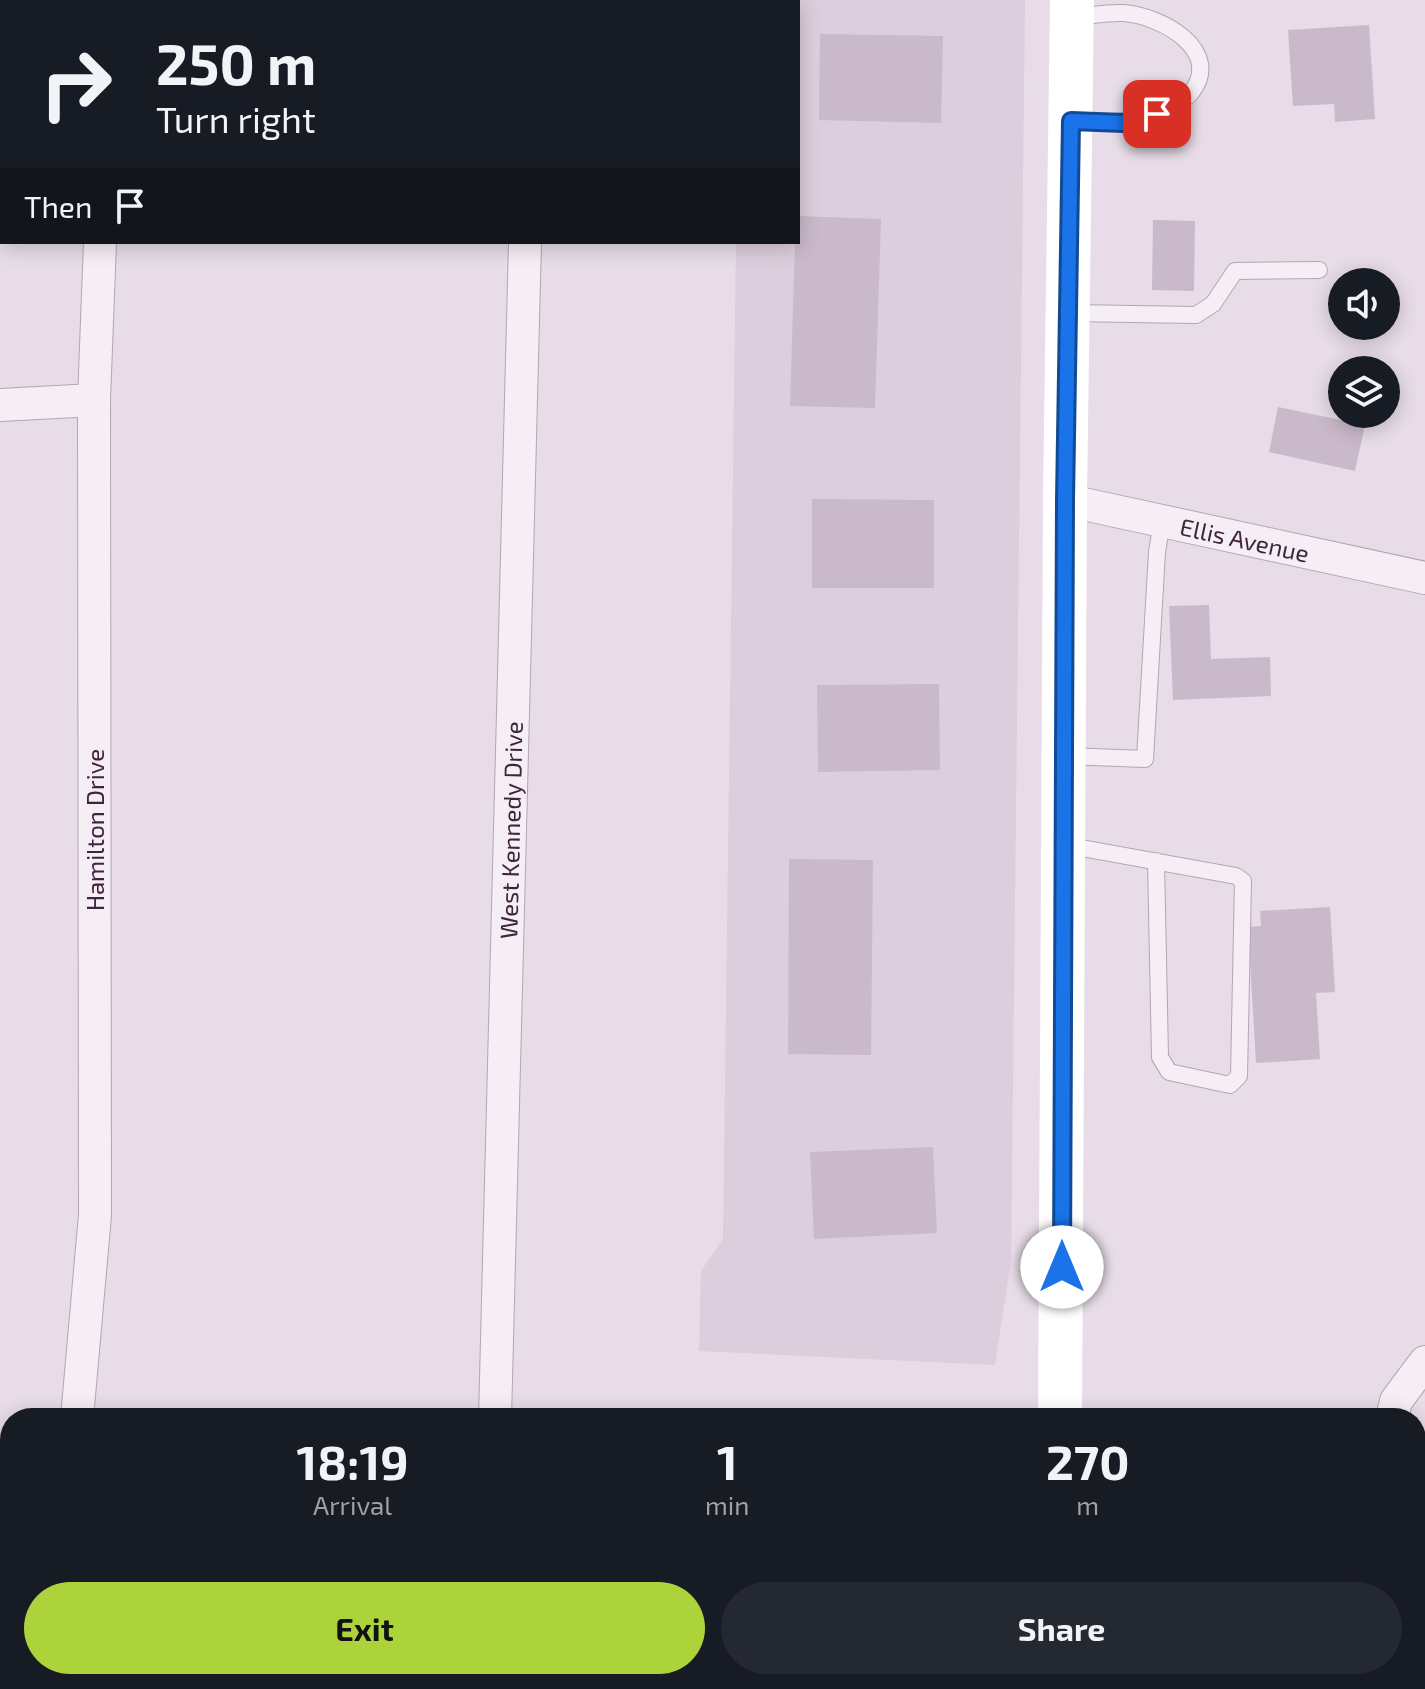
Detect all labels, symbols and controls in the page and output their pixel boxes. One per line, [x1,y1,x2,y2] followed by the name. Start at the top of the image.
[156,29,316,96] text: 250 m
[24,32,128,136] icon: right
[1123,80,1191,148] pin
[1135,92,1179,136] icon: arrive
[156,97,316,140] text: Turn right
[108,184,152,228] icon: arrive
[24,188,92,224] text: Then
[1328,268,1400,428] map controls
[1328,268,1400,340] button: sound
[1328,356,1400,428] button: layers
[1178,511,1312,567] street label: Ellis Avenue
[493,721,527,939] street label: West Kennedy Drive
[80,749,109,911] street label: Hamilton Drive
[1020,1225,1104,1309] position arrow
[297,1432,409,1490] text: 18:19
[717,1432,738,1490] text: 1
[1046,1432,1129,1490] text: 270
[313,1489,392,1520] text: Arrival
[705,1489,749,1520] text: min
[1076,1489,1099,1520] text: m
[24,1582,705,1674] button: Exit
[721,1582,1402,1674] button: Share

